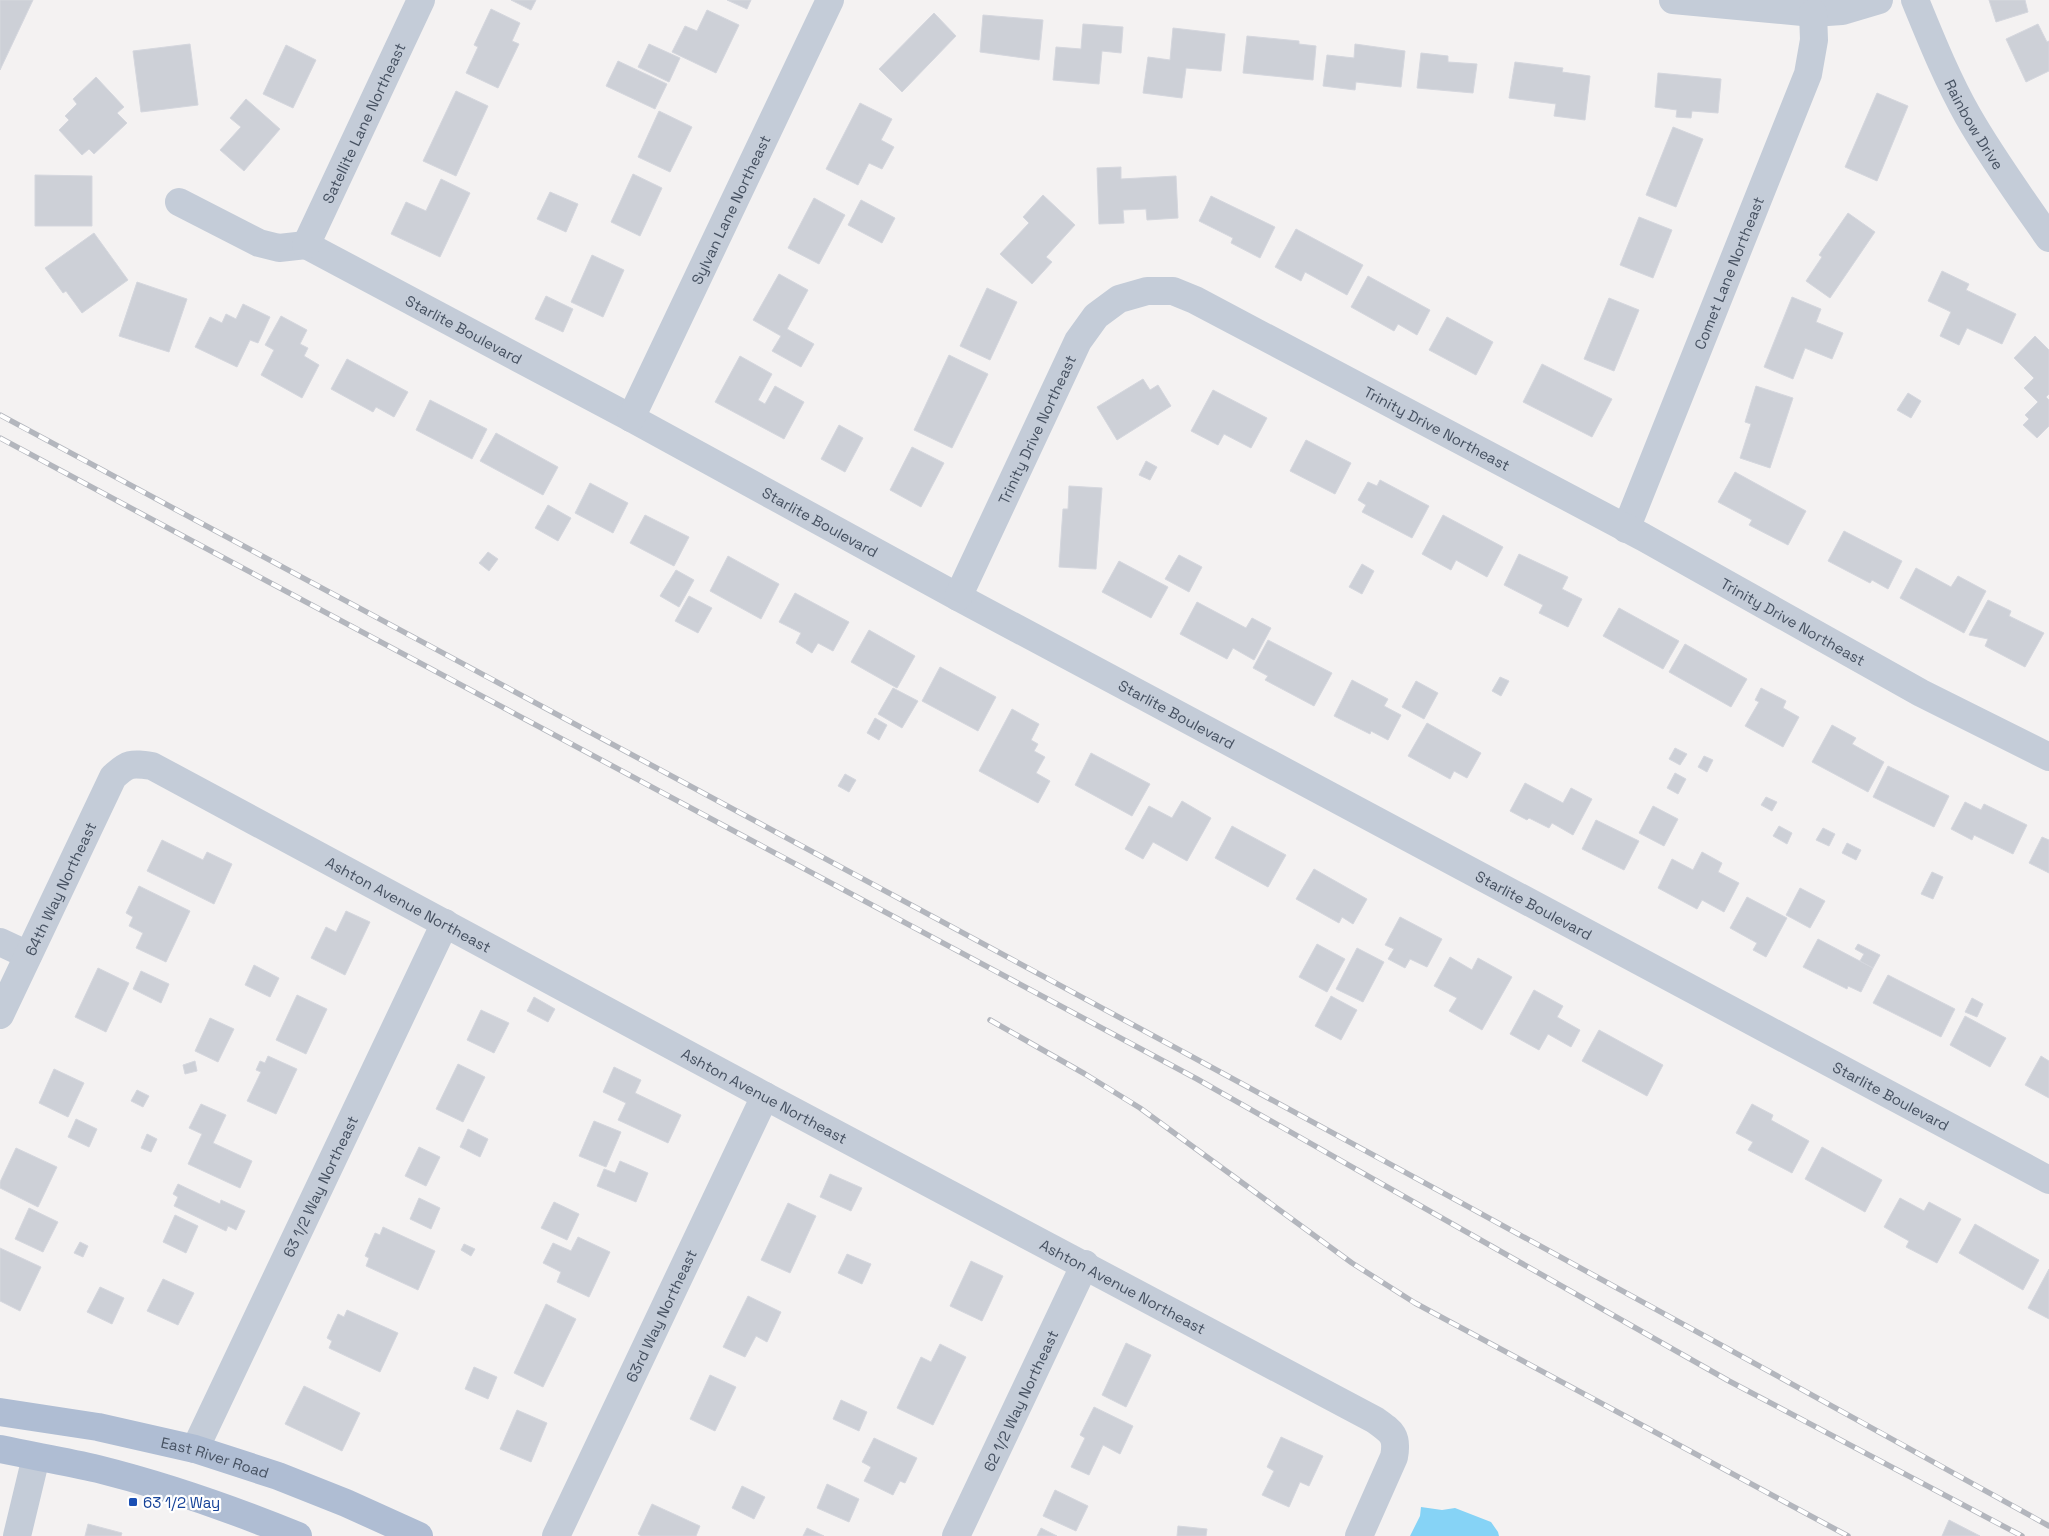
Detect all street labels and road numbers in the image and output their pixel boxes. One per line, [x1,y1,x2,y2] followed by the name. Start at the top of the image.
[318,39,409,206] street label: Satellite Lane Northeast
[1941,76,2008,173] street label: Rainbow Drive
[687,131,774,287] street label: Sylvan Lane Northeast
[1689,193,1768,352] street label: Comet Lane Northeast
[402,290,526,368] street label: Starlite Boulevard
[993,352,1080,507] street label: Trinity Drive Northeast
[1361,382,1514,475] street label: Trinity Drive Northeast
[759,482,882,561] street label: Starlite Boulevard
[1717,573,1869,669] street label: Trinity Drive Northeast
[1115,675,1238,753] street label: Starlite Boulevard
[20,818,100,959] street label: 64th Way Northeast
[323,852,495,956] street label: Ashton Avenue Northeast
[1472,866,1595,944] street label: Starlite Boulevard
[678,1043,851,1148] street label: Ashton Avenue Northeast
[1830,1057,1953,1135] street label: Starlite Boulevard
[278,1112,362,1260] street label: 63 1/2 Way Northeast
[1037,1234,1209,1338] street label: Ashton Avenue Northeast
[621,1246,700,1385] street label: 63rd Way Northeast
[979,1327,1062,1474] street label: 62 1/2 Way Northeast
[159,1432,271,1482] street label: East River Road

